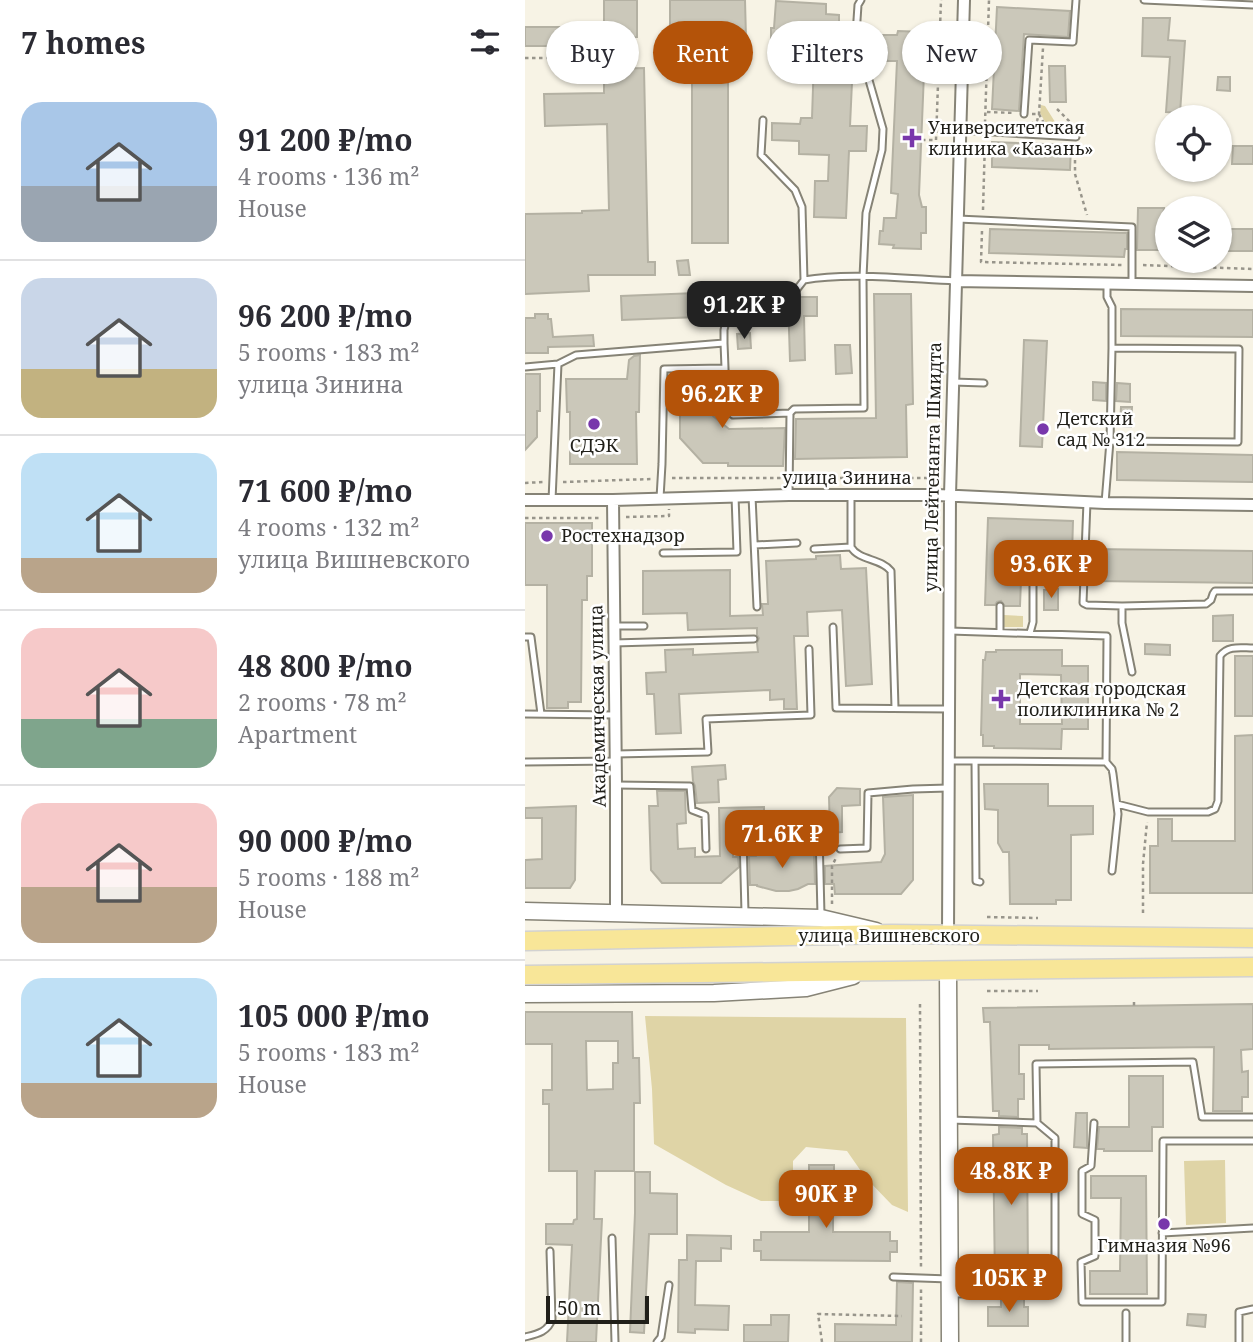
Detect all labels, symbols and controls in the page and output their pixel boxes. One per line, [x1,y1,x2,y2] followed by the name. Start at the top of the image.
[546,21,639,84] chip: Buy
[653,21,753,84] chip: Rent
[767,21,888,84] chip: Filters
[902,21,1002,84] chip: New
[21,22,145,63] text: 7 homes
[466,23,504,61] icon: filters
[1155,105,1232,273] map controls
[1155,105,1232,182] button: locate
[928,115,1094,160] place label: Университетская клиника «Казань»
[238,119,413,160] text: 91 200 ₽/mo
[902,128,922,148] marker: Университетская клиника «Казань»
[77,130,161,214] icon: home
[238,160,420,192] text: 4 rooms · 136 m²
[238,192,307,224] text: House
[1155,196,1232,273] button: layers
[679,282,809,341] pin: 91.2K ₽
[703,288,785,320] text: 91.2K ₽
[238,295,413,336] text: 96 200 ₽/mo
[77,306,161,390] icon: home
[238,336,420,368] text: 5 rooms · 183 m²
[918,342,946,592] street label: улица Лейтенанта Шмидта
[238,368,404,400] text: улица Зинина
[657,370,787,430] pin: 96.2K ₽
[681,377,763,409] text: 96.2K ₽
[1057,406,1145,451] place label: Детский сад № 312
[586,416,602,432] marker: СДЭК
[1035,421,1051,437] marker: Детский сад № 312
[570,433,618,457] place label: СДЭК
[782,465,912,489] street label: улица Зинина
[238,470,413,511] text: 71 600 ₽/mo
[77,481,161,565] icon: home
[238,511,420,543] text: 4 rooms · 132 m²
[561,523,685,547] place label: Ростехнадзор
[539,528,555,544] marker: Ростехнадзор
[986,540,1116,600] pin: 93.6K ₽
[238,543,470,575] text: улица Вишневского
[1010,547,1092,579] text: 93.6K ₽
[583,604,611,808] street label: Академическая улица
[238,645,413,686] text: 48 800 ₽/mo
[77,656,161,740] icon: home
[1017,676,1186,721] place label: Детская городская поликлиника № 2
[238,686,407,718] text: 2 rooms · 78 m²
[991,689,1011,709] marker: Детская городская поликлиника № 2
[238,718,357,750] text: Apartment
[717,810,847,870] pin: 71.6K ₽
[741,817,823,849] text: 71.6K ₽
[238,820,413,861] text: 90 000 ₽/mo
[77,831,161,915] icon: home
[238,861,420,893] text: 5 rooms · 188 m²
[238,893,307,925] text: House
[798,923,980,947] street label: улица Вишневского
[238,995,430,1036] text: 105 000 ₽/mo
[77,1006,161,1090] icon: home
[238,1036,420,1068] text: 5 rooms · 183 m²
[238,1068,307,1100] text: House
[946,1148,1076,1207] pin: 48.8K ₽
[970,1154,1052,1186] text: 48.8K ₽
[777,1170,875,1230] pin: 90K ₽
[795,1177,857,1209] text: 90K ₽
[1156,1216,1172,1232] marker: Гимназия №96
[1097,1233,1231,1257] place label: Гимназия №96
[952,1254,1066,1314] pin: 105K ₽
[971,1261,1047,1293] text: 105K ₽
[546,1293,649,1325] scale bar
[557,1295,601,1321] text: 50 m

